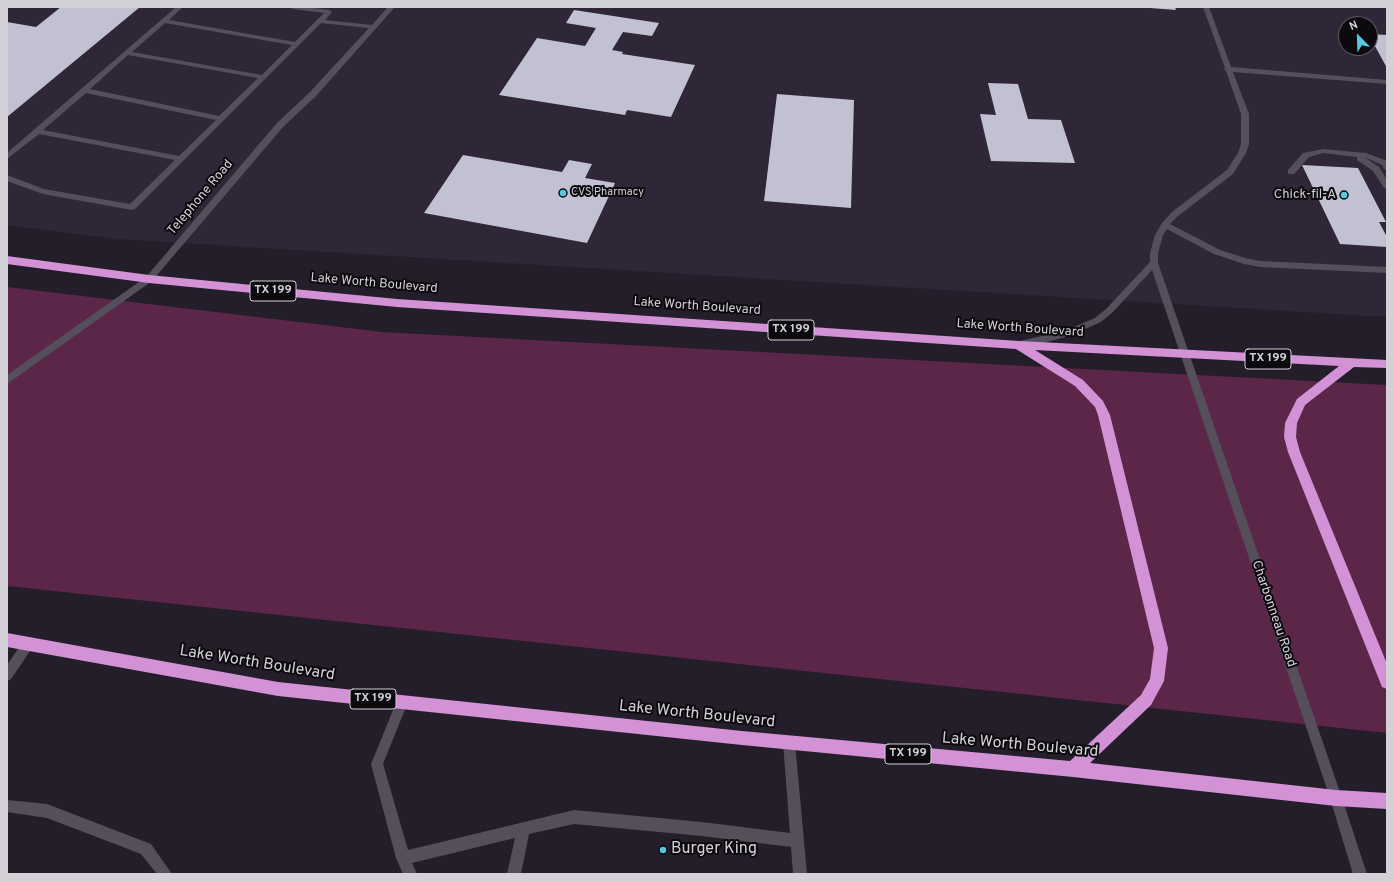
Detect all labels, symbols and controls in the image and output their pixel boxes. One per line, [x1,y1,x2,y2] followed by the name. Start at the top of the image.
[1338,16,1378,56] north arrow
[1347,18,1360,34] text: N
[165,157,237,239] street label: Telephone Road
[571,186,644,200] place label: CVS Pharmacy
[1274,187,1336,203] place label: Chick-fil-A
[558,188,568,198] marker: CVS Pharmacy
[1339,190,1349,200] marker: Chick-fil-A
[310,271,438,297] street label: Lake Worth Boulevard
[250,281,296,301] road number: TX 199
[633,295,761,319] street label: Lake Worth Boulevard
[956,317,1084,341] street label: Lake Worth Boulevard
[768,320,814,340] road number: TX 199
[1245,349,1291,369] road number: TX 199
[1247,559,1299,669] street label: Charbonneau Road
[178,642,336,686] street label: Lake Worth Boulevard
[350,689,396,709] road number: TX 199
[618,697,776,733] street label: Lake Worth Boulevard
[941,730,1099,762] street label: Lake Worth Boulevard
[885,744,931,764] road number: TX 199
[671,840,757,860] place label: Burger King
[658,845,668,855] marker: Burger King

